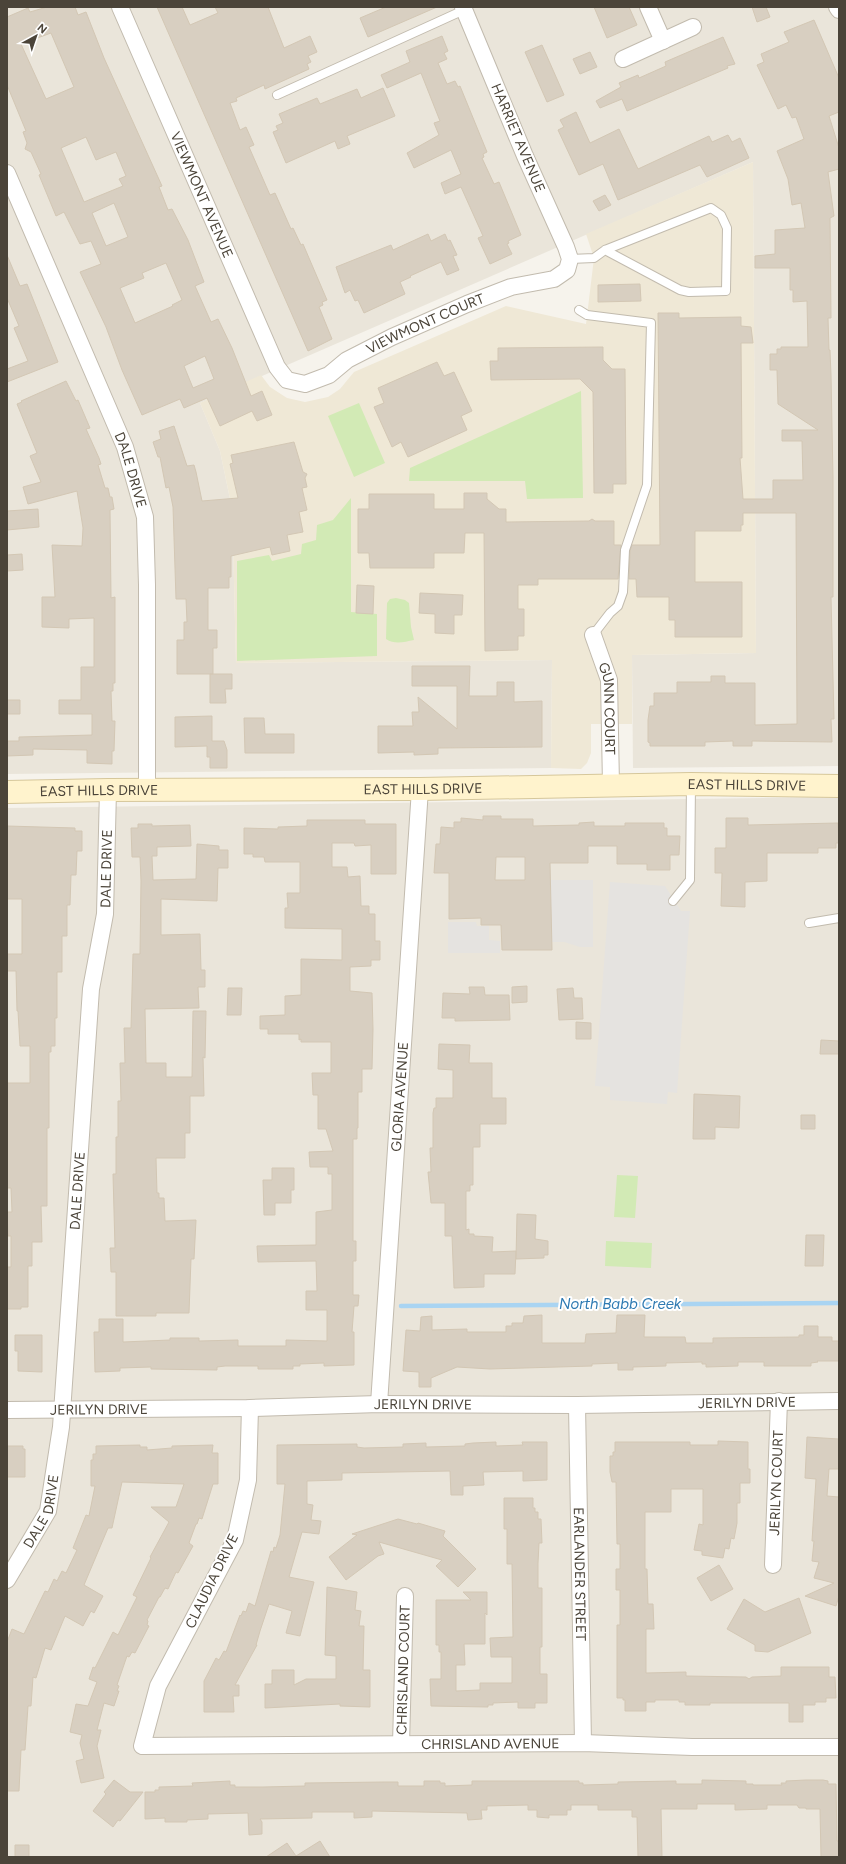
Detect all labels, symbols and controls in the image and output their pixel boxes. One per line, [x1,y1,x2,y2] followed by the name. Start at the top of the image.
[16,16,56,56] north arrow
[35,21,50,36] text: N
[487,81,549,195] street label: HARRIET AVENUE
[167,129,237,261] street label: VIEWMONT AVENUE
[363,290,487,357] street label: VIEWMONT COURT
[111,429,150,510] street label: DALE DRIVE
[595,660,619,755] street label: GUNN COURT
[687,775,806,794] street label: EAST HILLS DRIVE
[364,779,482,798] street label: EAST HILLS DRIVE
[39,781,158,800] street label: EAST HILLS DRIVE
[97,829,116,908] street label: DALE DRIVE
[387,1041,412,1152] street label: GLORIA AVENUE
[66,1151,88,1230] street label: DALE DRIVE
[559,1295,682,1313] water label: North Babb Creek
[698,1393,796,1412] street label: JERILYN DRIVE
[374,1395,472,1413] street label: JERILYN DRIVE
[50,1400,148,1418] street label: JERILYN DRIVE
[766,1430,786,1536] street label: JERILYN COURT
[20,1473,62,1551] street label: DALE DRIVE
[570,1507,590,1641] street label: EARLANDER STREET
[182,1531,242,1631] street label: CLAUDIA DRIVE
[393,1605,413,1735] street label: CHRISLAND COURT
[421,1735,560,1753] street label: CHRISLAND AVENUE

